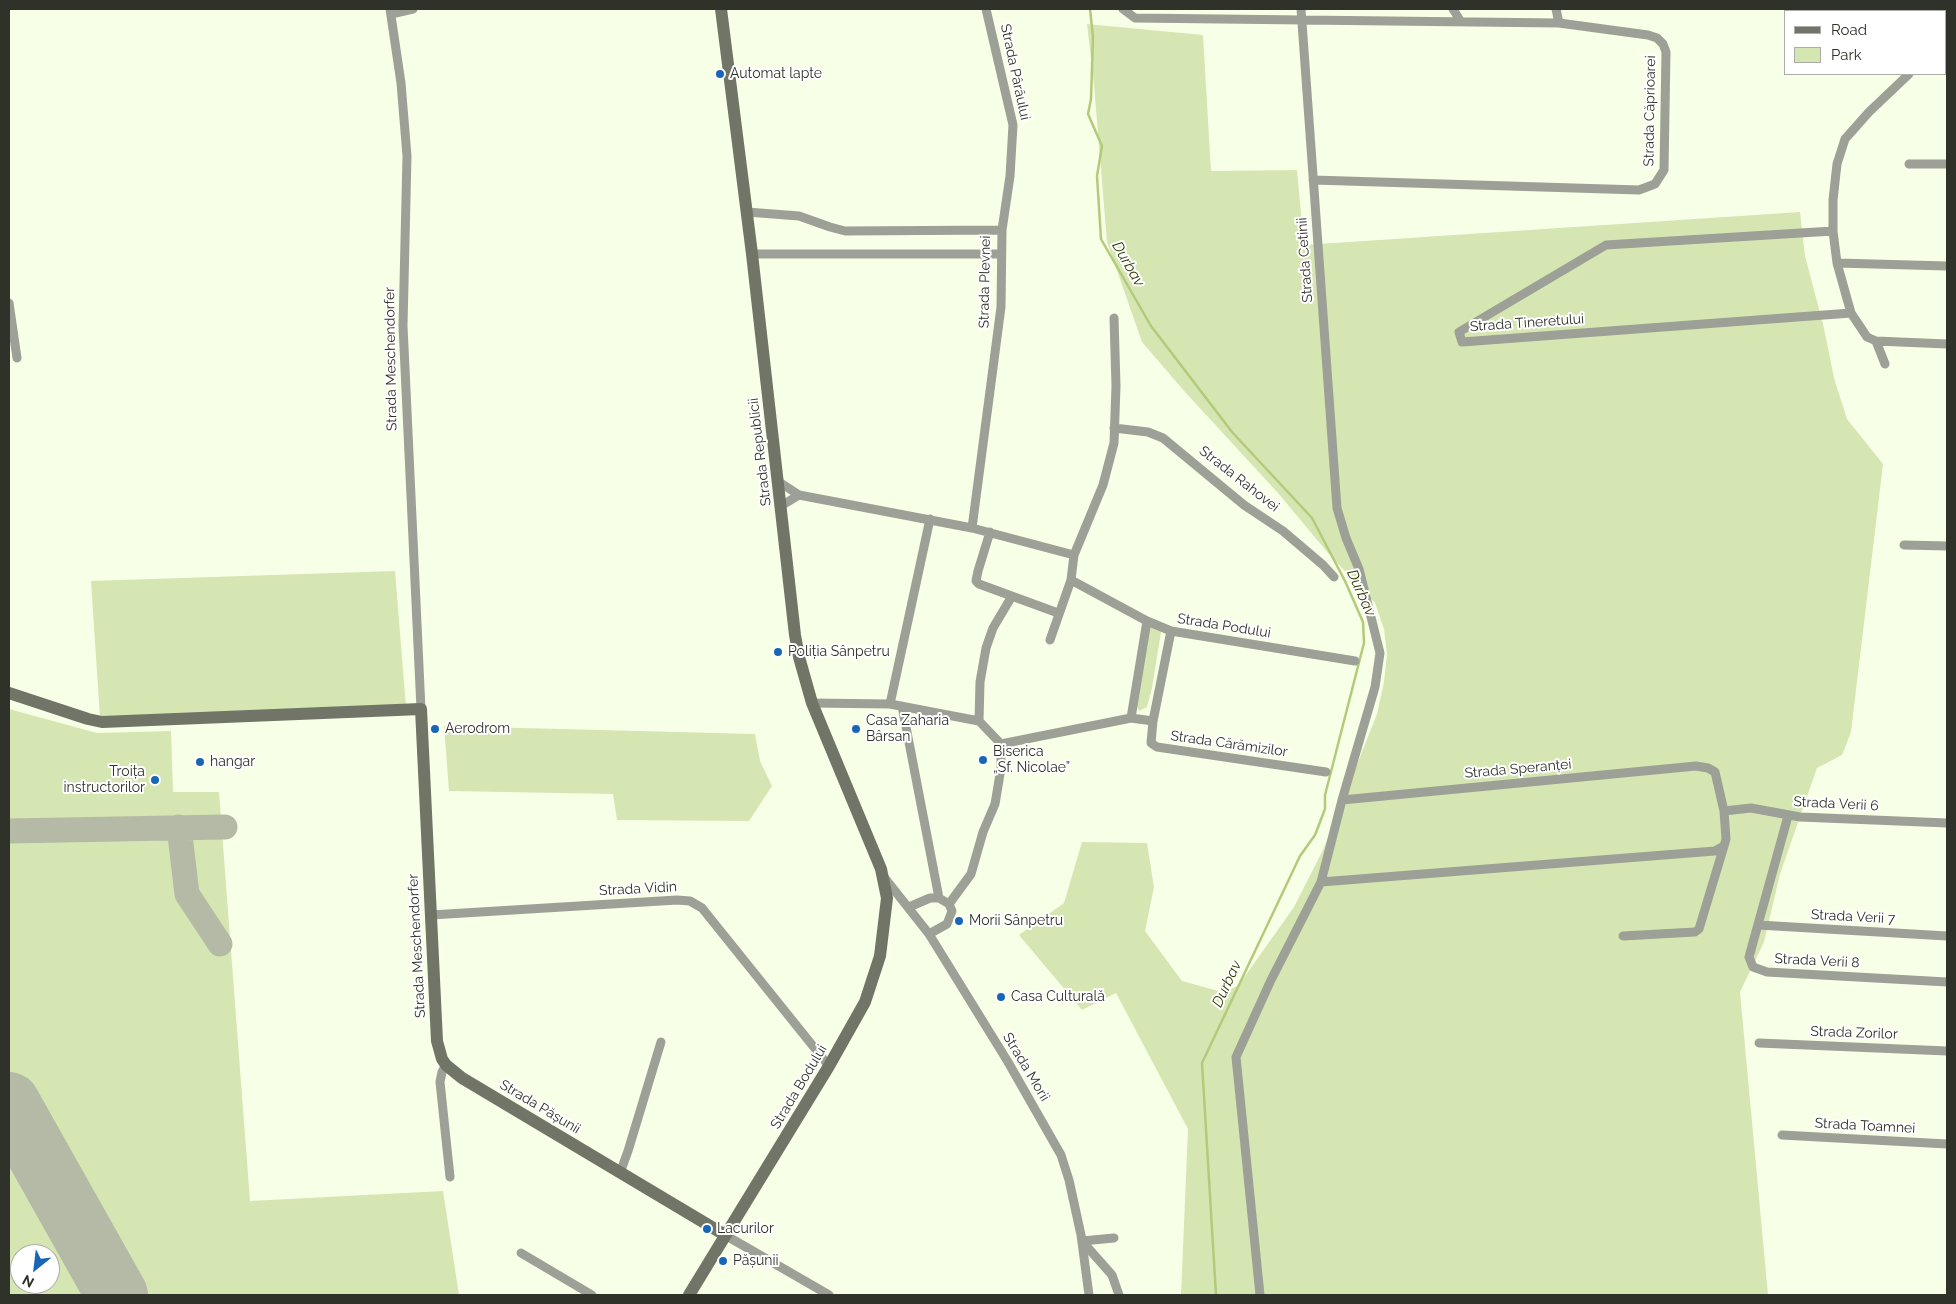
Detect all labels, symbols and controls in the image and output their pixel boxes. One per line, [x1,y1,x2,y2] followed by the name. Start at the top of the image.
[1784,10,1946,75] legend
[1831,21,1867,39] text: Road
[997,22,1033,122] street label: Strada Pârâului
[1831,46,1862,64] text: Park
[1641,55,1659,167] street label: Strada Căprioarei
[730,66,822,82] place label: Automat lapte
[714,68,726,80] marker: Automat lapte
[1294,217,1316,303] street label: Strada Cetinii
[976,235,994,329] street label: Strada Plevnei
[1108,238,1148,290] water label: Durbav
[381,287,401,431] street label: Strada Meschendorfer
[1469,311,1585,335] street label: Strada Tineretului
[745,397,775,507] street label: Strada Republicii
[1196,443,1282,515] street label: Strada Rahovei
[1343,567,1379,619] water label: Durbav
[1176,610,1272,642] street label: Strada Podului
[788,644,890,660] place label: Poliția Sânpetru
[772,646,784,658] marker: Poliția Sânpetru
[866,713,949,746] place label: Casa Zaharia Bârsan
[445,721,510,737] place label: Aerodrom
[429,723,441,735] marker: Aerodrom
[850,723,862,735] marker: Casa Zaharia Bârsan
[1169,727,1289,761] street label: Strada Cărămizilor
[993,744,1070,776] place label: Biserica „Sf. Nicolae”
[210,754,255,770] place label: hangar
[977,754,989,766] marker: Biserica „Sf. Nicolae”
[194,756,206,768] marker: hangar
[1464,756,1572,782] street label: Strada Speranței
[64,764,145,796] place label: Troița instructorilor
[149,774,161,786] marker: Troița instructorilor
[1793,793,1879,815] street label: Strada Verii 6
[405,873,429,1019] street label: Strada Meschendorfer
[599,879,677,899] street label: Strada Vidin
[1810,906,1896,928] street label: Strada Verii 7
[969,913,1063,929] place label: Morii Sânpetru
[953,915,965,927] marker: Morii Sânpetru
[1774,950,1860,972] street label: Strada Verii 8
[1208,958,1246,1010] water label: Durbav
[1011,989,1105,1005] place label: Casa Culturală
[995,991,1007,1003] marker: Casa Culturală
[1810,1023,1898,1043] street label: Strada Zorilor
[999,1030,1053,1104] street label: Strada Morii
[767,1042,831,1132] street label: Strada Bodului
[497,1076,583,1138] street label: Strada Pășunii
[1814,1115,1916,1137] street label: Strada Toamnei
[717,1221,774,1237] place label: Lacurilor
[701,1223,713,1235] marker: Lacurilor
[10,1244,60,1294] north arrow
[733,1253,779,1269] place label: Pășunii
[717,1255,729,1267] marker: Pășunii
[20,1272,37,1291] text: N

